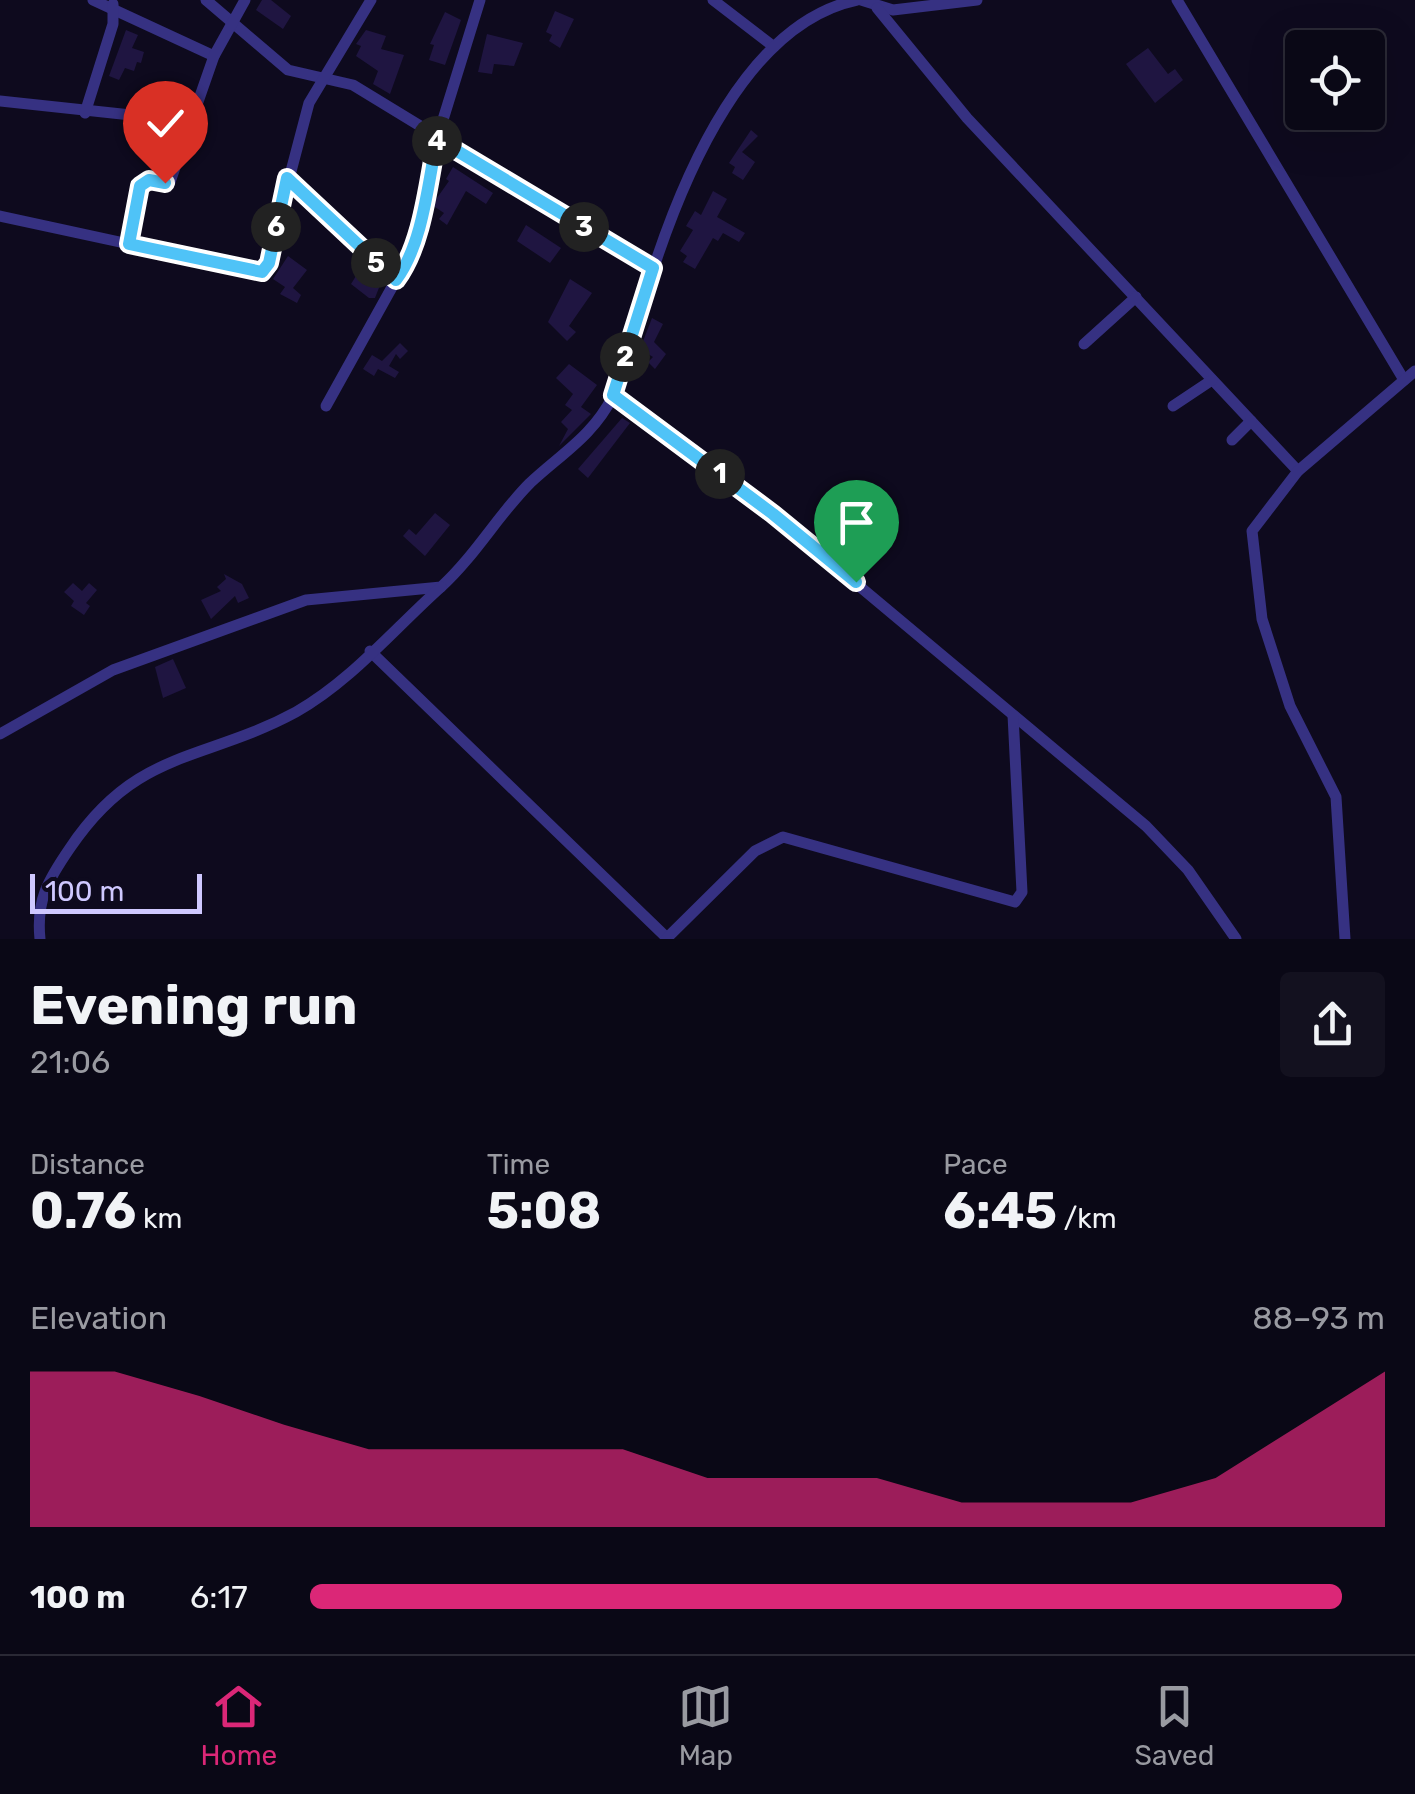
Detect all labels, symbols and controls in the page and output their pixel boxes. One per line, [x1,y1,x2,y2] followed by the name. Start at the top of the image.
[1285,30,1385,130] map controls
[1285,30,1385,130] button: locate
[123,81,208,184] pin
[138,96,193,151] icon: check
[412,116,462,166] pin: 4
[427,124,447,157] text: 4
[251,202,301,252] pin: 6
[559,202,609,252] pin: 3
[267,210,285,243] text: 6
[575,210,593,243] text: 3
[351,238,401,288] pin: 5
[367,246,385,279] text: 5
[600,332,650,382] pin: 2
[616,340,634,373] text: 2
[695,449,745,499] pin: 1
[713,457,727,490] text: 1
[814,480,899,583] pin
[829,495,884,550] icon: arrive
[30,869,202,914] scale bar
[45,875,124,908] text: 100 m
[1280,972,1385,1077] button: share
[30,973,358,1038] text: Evening run
[30,1043,110,1081] text: 21:06
[30,1148,145,1181] text: Distance
[487,1148,550,1181] text: Time
[943,1148,1008,1181] text: Pace
[30,1181,136,1241] text: 0.76
[487,1181,601,1241] text: 5:08
[943,1181,1057,1241] text: 6:45
[136,1202,182,1235] text: km
[1057,1202,1117,1235] text: /km
[30,1299,167,1337] text: Elevation
[1252,1299,1385,1337] text: 88–93 m
[30,1578,126,1616] text: 100 m
[190,1578,248,1616] text: 6:17
[201,1679,277,1772] tab: Home
[678,1679,733,1772] tab: Map
[1134,1679,1214,1772] tab: Saved

